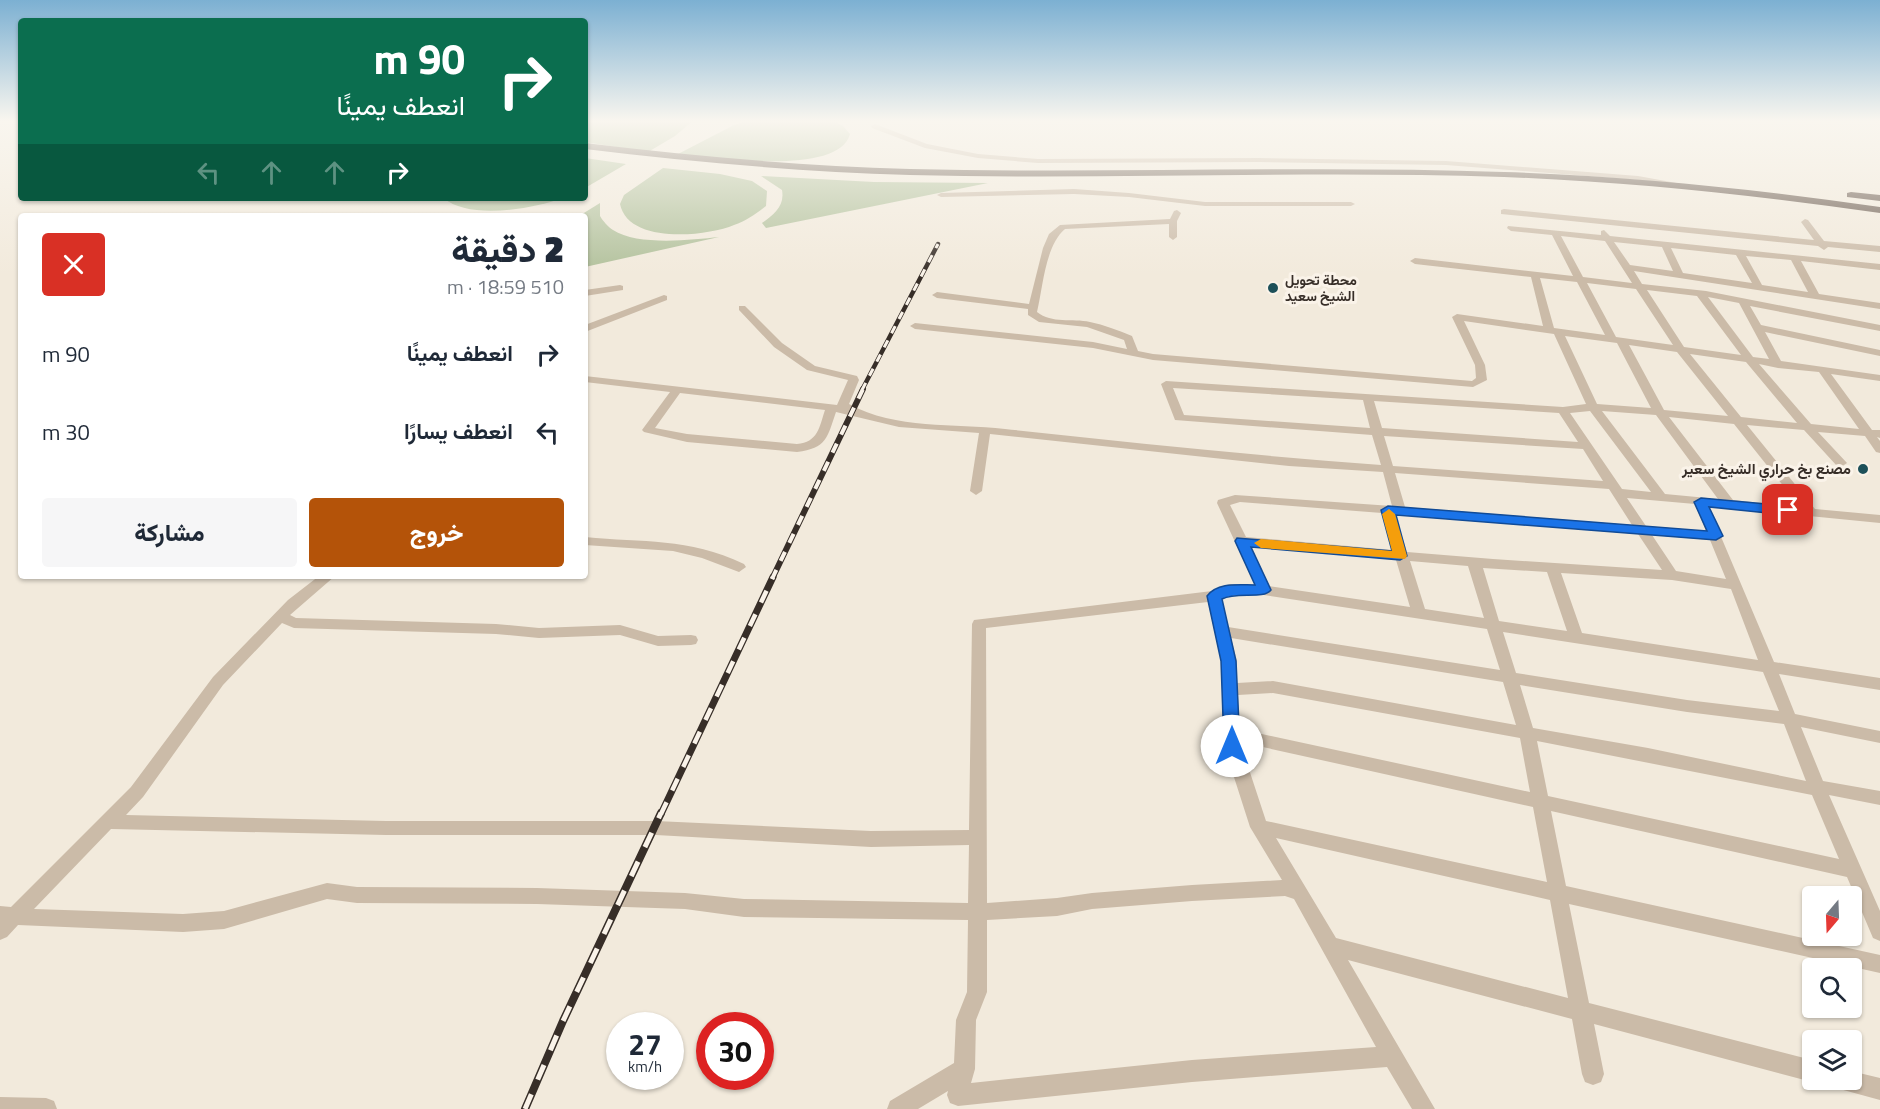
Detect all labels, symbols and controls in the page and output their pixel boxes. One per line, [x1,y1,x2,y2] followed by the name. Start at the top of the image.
[373,26,465,90] text: 90 m
[486,42,564,120] icon: right
[336,84,465,125] text: انعطف يمينًا
[192,156,225,189] icon: left
[255,156,288,189] icon: ahead
[318,156,351,189] icon: ahead
[381,156,414,189] icon: right
[451,221,564,276] text: 2 دقيقة
[42,233,105,296] button: close
[1285,269,1357,306] place label: محطة تحويل الشيخ سعيد
[447,271,564,302] text: 510 m · 18:59
[1266,281,1280,295] marker: محطة تحويل الشيخ سعيد
[407,336,513,370] text: انعطف يمينًا
[42,337,90,371] text: 90 m
[531,338,564,371] icon: right
[404,414,513,448] text: انعطف يسارًا
[42,415,90,449] text: 30 m
[531,416,564,449] icon: left
[1681,457,1851,482] place label: مصنع بخ حراري الشيخ سعير
[1856,462,1870,476] marker: مصنع بخ حراري الشيخ سعير
[1762,484,1813,535] pin
[1771,493,1804,526] icon: arrive
[42,498,297,567] button: مشاركة
[309,498,564,567] button: خروج
[1200,714,1264,778] position arrow
[1802,886,1862,946] north arrow
[1802,886,1862,1090] map controls
[1802,958,1862,1018] button: search
[696,1012,774,1090] speed limit sign: 30
[628,1021,662,1067] text: 27
[1802,1030,1862,1090] button: layers
[628,1055,662,1078] text: km/h

